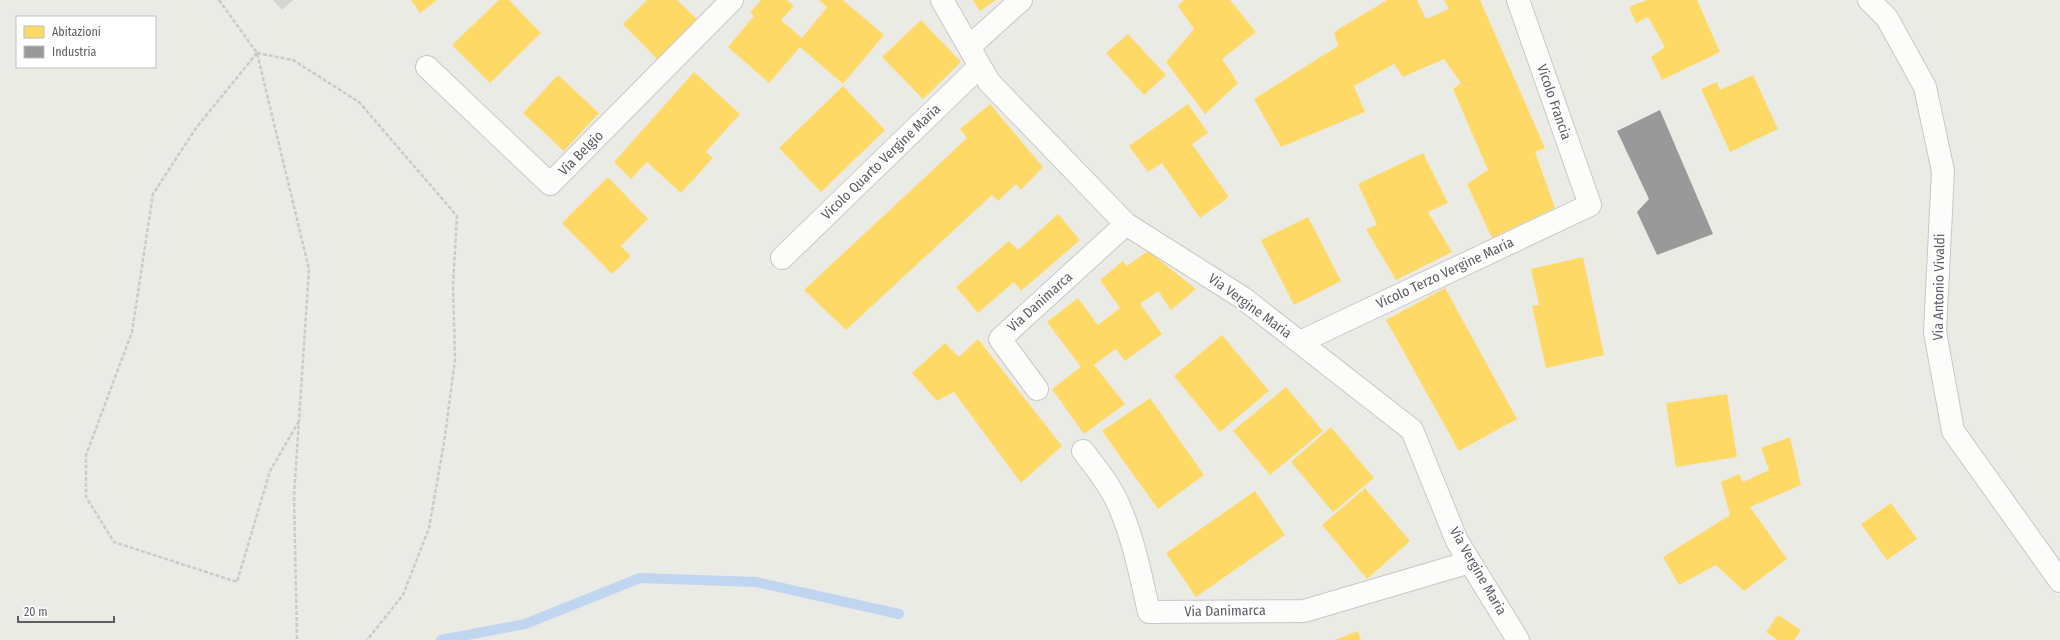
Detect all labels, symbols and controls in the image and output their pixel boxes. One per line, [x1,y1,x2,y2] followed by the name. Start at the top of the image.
[16,16,156,68] legend
[52,25,101,39] text: Abitazioni
[52,45,96,59] text: Industria
[1533,62,1575,142] street label: Vicolo Francia
[818,101,944,223] street label: Vicolo Quarto Vergine Maria
[555,127,607,179] street label: Via Belgio
[1930,233,1948,341] street label: Via Antonio Vivaldi
[1374,234,1517,312] street label: Vicolo Terzo Vergine Maria
[1004,268,1076,336] street label: Via Danimarca
[1205,270,1295,342] street label: Via Vergine Maria
[1446,524,1510,618] street label: Via Vergine Maria
[18,598,114,624] scale bar
[1184,602,1266,620] street label: Via Danimarca
[24,605,48,619] text: 20 m

